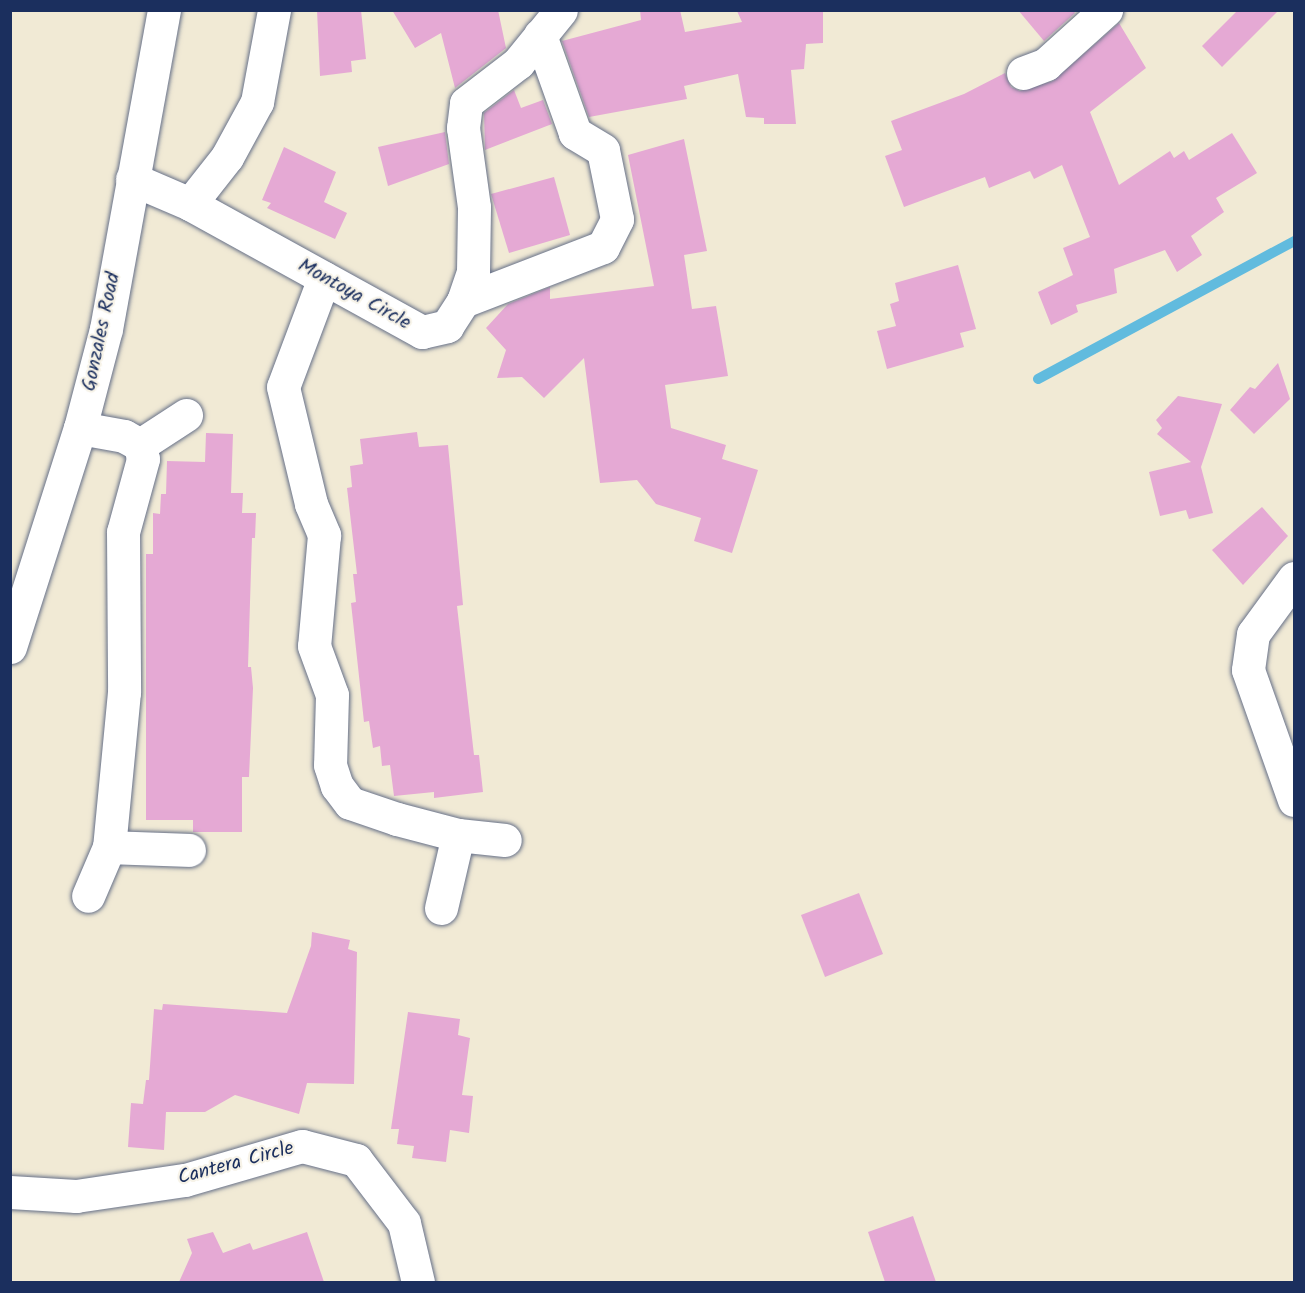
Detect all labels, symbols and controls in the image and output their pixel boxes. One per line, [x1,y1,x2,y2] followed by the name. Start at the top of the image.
[293,254,415,336] street label: Montoya Circle
[78,270,126,394] street label: Gonzales Road
[175,1137,297,1191] street label: Cantera Circle

